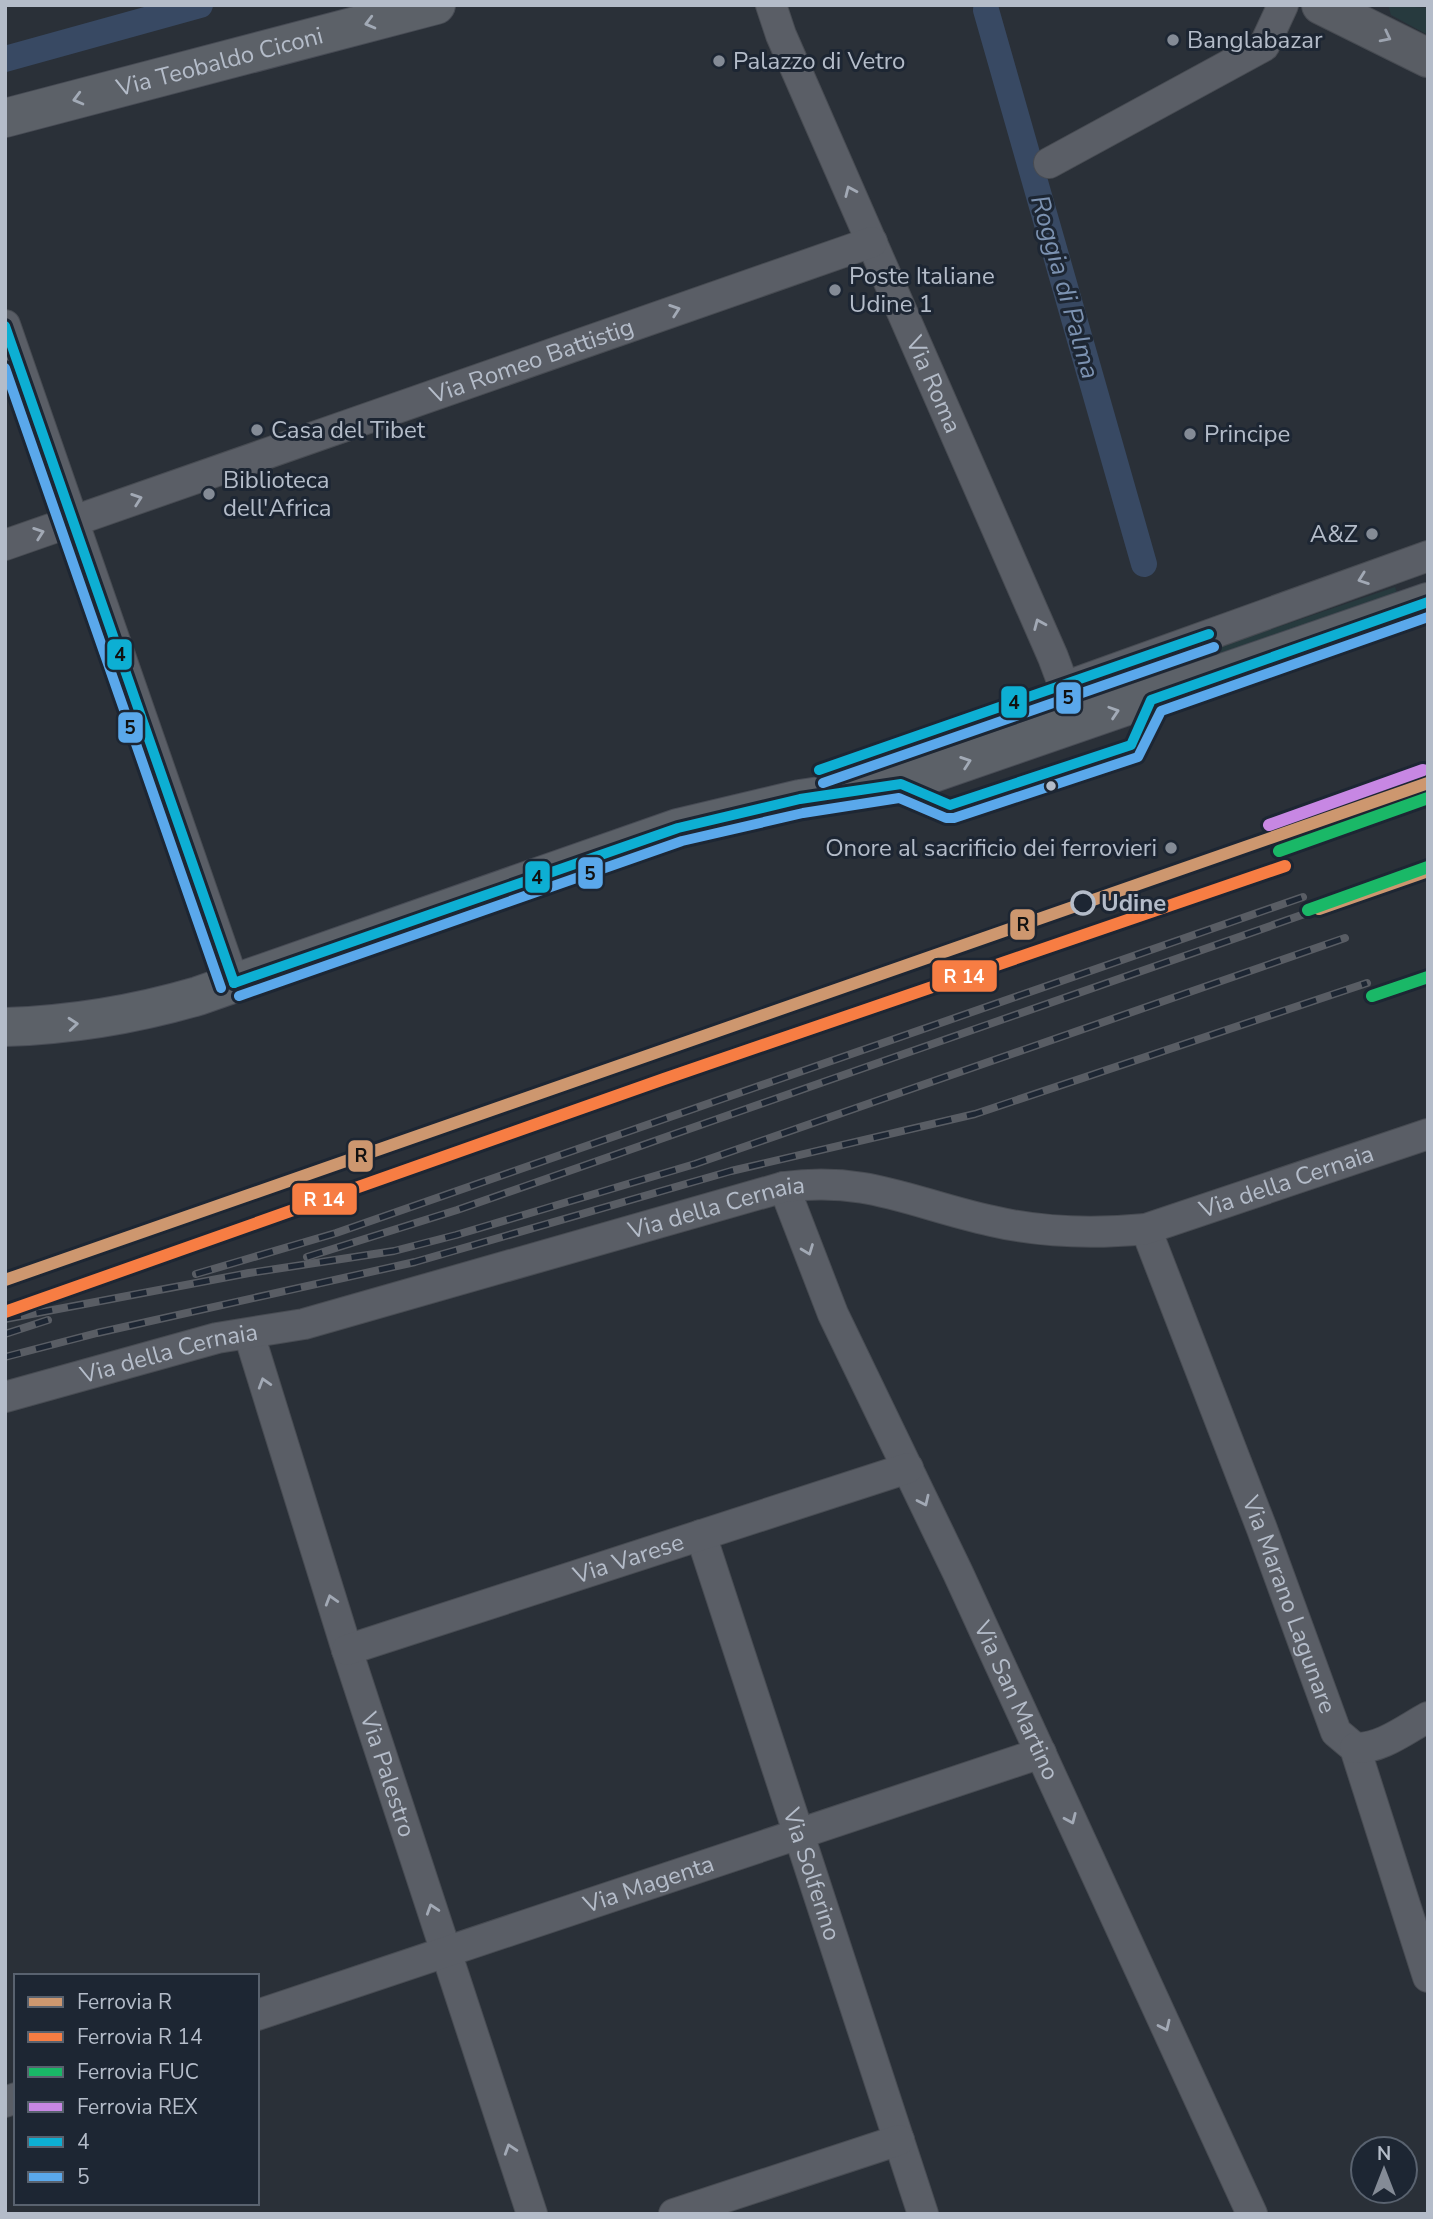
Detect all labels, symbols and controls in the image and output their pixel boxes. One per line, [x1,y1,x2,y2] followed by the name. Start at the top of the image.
[364,14,376,29] one-way arrow
[112,19,326,104] street label: Via Teobaldo Ciconi
[1187,24,1323,56] place label: Banglabazar
[1379,28,1391,42] one-way arrow
[1165,32,1181,48] marker: Banglabazar
[733,45,905,77] place label: Palazzo di Vetro
[711,53,727,69] marker: Palazzo di Vetro
[72,91,84,105] one-way arrow
[844,186,858,198] one-way arrow
[1022,191,1108,383] water label: Roggia di Palma
[849,260,995,320] place label: Poste Italiane Udine 1
[827,282,843,298] marker: Poste Italiane Udine 1
[669,304,681,318] one-way arrow
[425,311,638,412] street label: Via Romeo Battistig
[898,330,969,438] street label: Via Roma
[271,414,426,446] place label: Casa del Tibet
[1204,418,1290,450] place label: Principe
[249,422,265,438] marker: Casa del Tibet
[1182,426,1198,442] marker: Principe
[223,464,332,524] place label: Biblioteca dell'Africa
[201,486,217,502] marker: Biblioteca dell'Africa
[130,493,142,507] one-way arrow
[1310,518,1358,550] place label: A&Z
[1364,526,1380,542] marker: A&Z
[32,527,44,541] one-way arrow
[1358,571,1370,585] one-way arrow
[1033,619,1047,631] one-way arrow
[106,638,133,671] line badge: 4
[114,642,126,668] text: 4
[1055,681,1082,715] line badge: 5
[1000,685,1028,719] line badge: 4
[1062,685,1074,711] text: 5
[1008,690,1020,716] text: 4
[1108,706,1120,720] one-way arrow
[117,711,144,744] line badge: 5
[124,715,136,741] text: 5
[959,756,971,770] one-way arrow
[1044,779,1058,793] unlabelled marker
[825,832,1157,864] place label: Onore al sacrificio dei ferrovieri
[1163,840,1179,856] marker: Onore al sacrificio dei ferrovieri
[577,856,604,890] line badge: 5
[524,860,551,894] line badge: 4
[584,861,596,887] text: 5
[531,865,543,891] text: 4
[1101,887,1166,919] place label: Udine
[1071,891,1095,915] marker: Udine
[1009,908,1036,941] line badge: R
[1016,912,1030,938] text: R
[931,959,998,993] line badge: R 14
[944,964,984,990] text: R 14
[68,1016,79,1031] one-way arrow
[1194,1137,1378,1226] street label: Via della Cernaia
[347,1139,374,1173] line badge: R
[354,1143,368,1169] text: R
[623,1169,806,1247] street label: Via della Cernaia
[291,1182,358,1216] line badge: R 14
[304,1187,344,1213] text: R 14
[800,1244,814,1256] one-way arrow
[76,1316,260,1392] street label: Via della Cernaia
[257,1377,272,1389] one-way arrow
[1234,1490,1344,1718] street label: Via Marano Lagunare
[916,1494,930,1506] one-way arrow
[568,1526,688,1592] street label: Via Varese
[325,1594,340,1606] one-way arrow
[966,1615,1067,1785] street label: Via San Martino
[352,1707,423,1841] street label: Via Palestro
[775,1803,849,1945] street label: Via Solferino
[1063,1812,1077,1824] one-way arrow
[578,1847,718,1921] street label: Via Magenta
[426,1904,440,1916] one-way arrow
[14,1974,259,2205] legend
[77,1988,172,2016] text: Ferrovia R
[1156,2019,1170,2031] one-way arrow
[77,2023,203,2051] text: Ferrovia R 14
[77,2058,199,2086] text: Ferrovia FUC
[77,2093,198,2121] text: Ferrovia REX
[77,2128,90,2156] text: 4
[1349,2135,1419,2205] north arrow
[1377,2141,1391,2167] text: N
[504,2143,518,2156] one-way arrow
[77,2163,90,2191] text: 5

